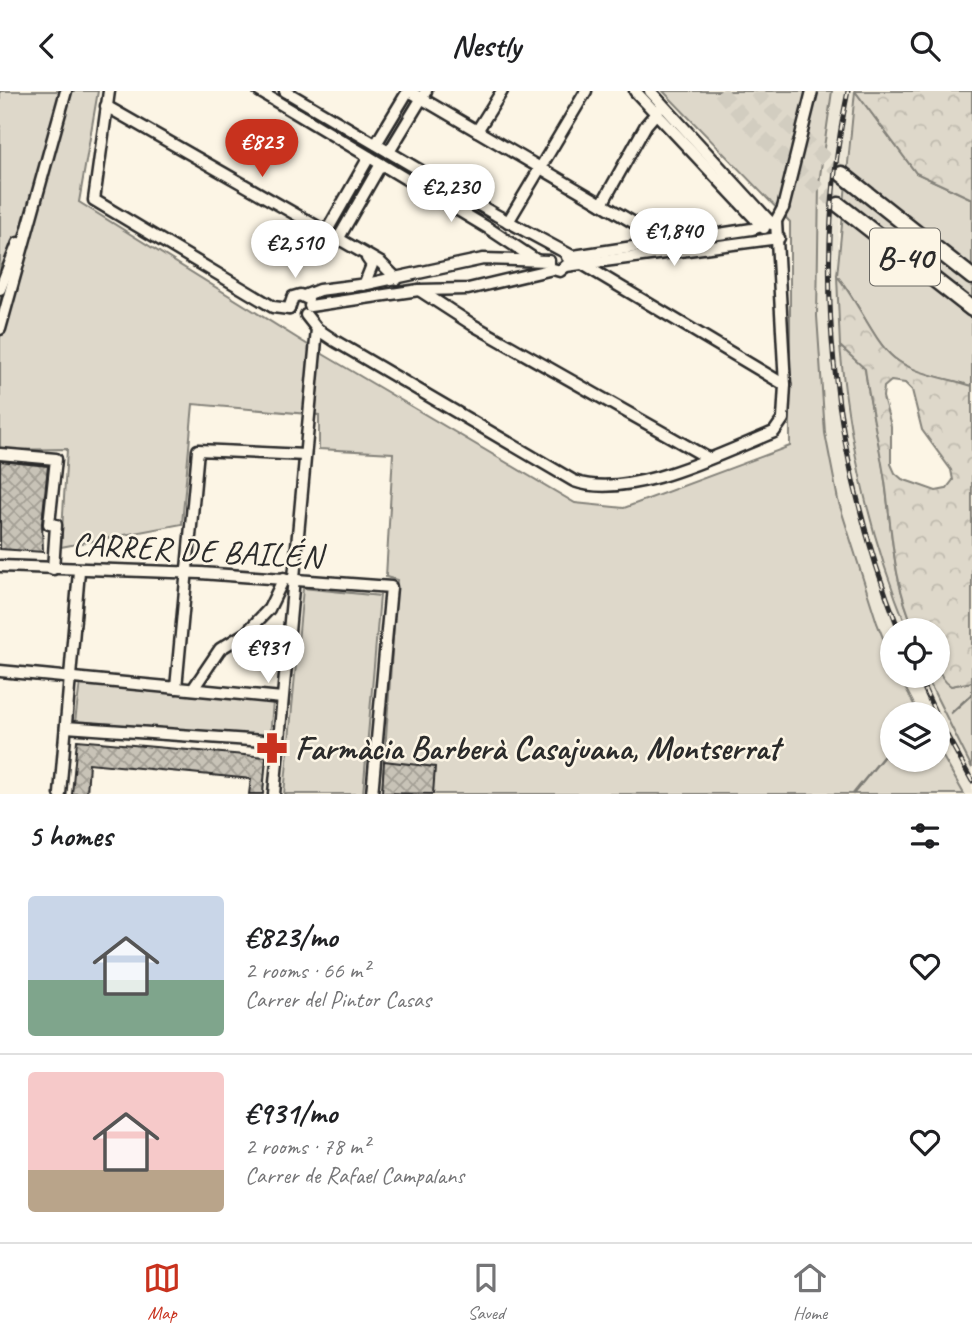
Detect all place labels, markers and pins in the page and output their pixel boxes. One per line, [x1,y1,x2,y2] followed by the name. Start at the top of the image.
[221,119,303,179] pin: €823
[394,165,508,224] pin: €2,230
[617,209,731,268] pin: €1,840
[238,221,352,280] pin: €2,510
[227,625,309,685] pin: €931
[295,727,784,769] place label: Farmàcia Barberà Casajuana, Montserrat
[255,731,289,765] pharmacy icon: Farmàcia Barberà Casajuana, Montserrat

